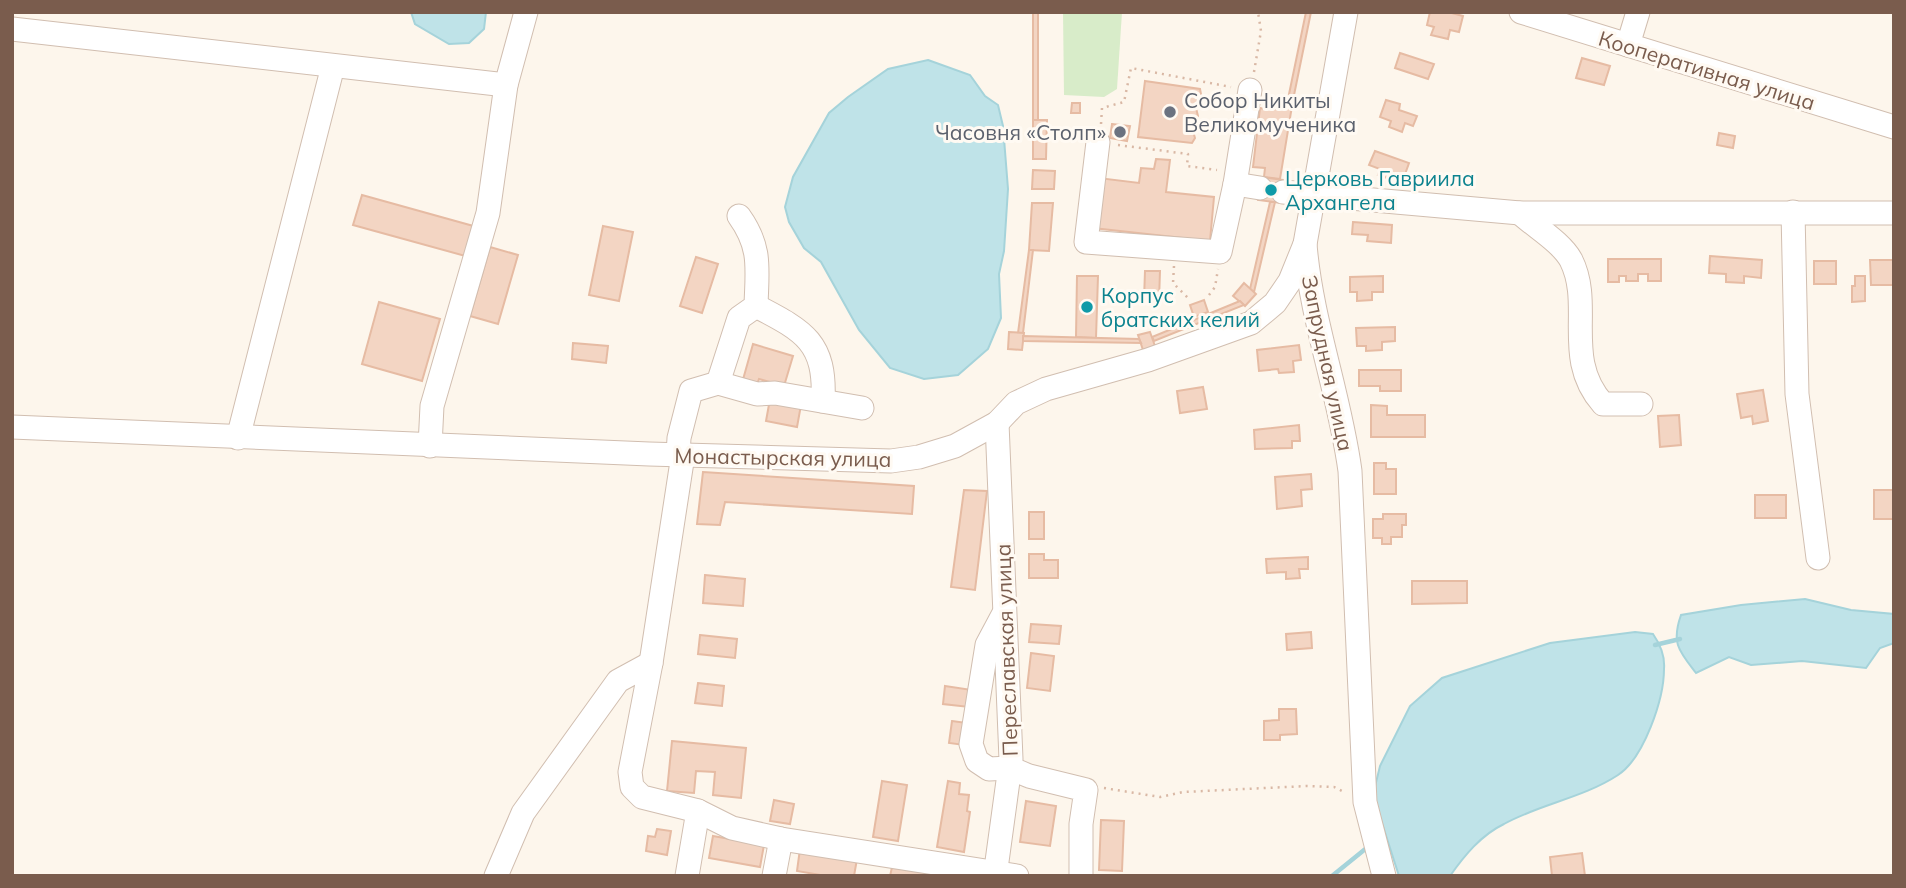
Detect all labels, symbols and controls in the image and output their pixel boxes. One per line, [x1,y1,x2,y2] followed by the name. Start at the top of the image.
[1596,25,1818,115] street label: Кооперативная улица
[1184,87,1356,137] place label: Собор Никиты Великомученика
[1162,104,1178,120] marker: Собор Никиты Великомученика
[935,119,1106,145] place label: Часовня «Столп»
[1112,124,1128,140] marker: Часовня «Столп»
[1285,165,1475,215] place label: Церковь Гавриила Архангела
[1263,182,1279,198] marker: Церковь Гавриила Архангела
[1297,273,1359,453] street label: Запрудная улица
[1101,282,1260,332] place label: Корпус братских келий
[1079,299,1095,315] marker: Корпус братских келий
[674,442,892,472] street label: Монастырская улица
[989,543,1023,757] street label: Переславская улица

